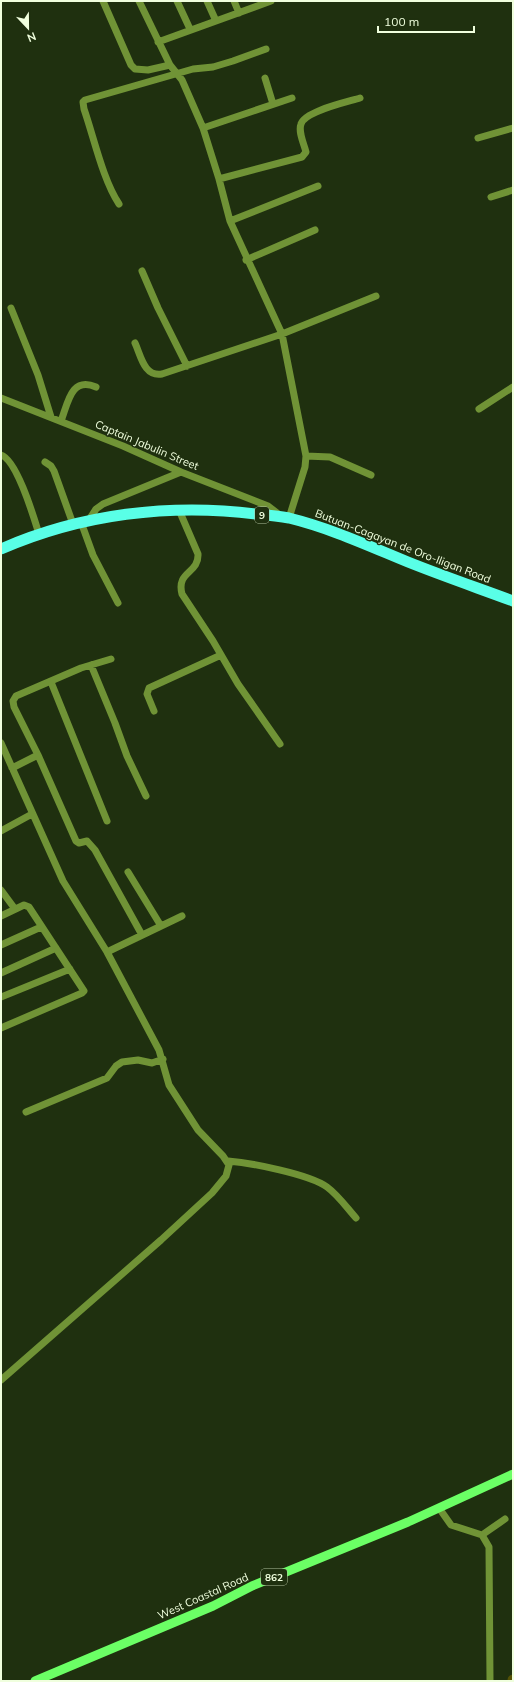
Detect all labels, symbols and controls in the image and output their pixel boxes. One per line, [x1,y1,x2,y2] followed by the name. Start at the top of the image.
[8,8,48,48] north arrow
[378,8,474,34] scale bar
[384,14,419,29] text: 100 m
[25,29,38,45] text: N
[93,417,201,473] street label: Captain Jabulin Street
[313,506,493,586] street label: Butuan-Cagayan de Oro-Iligan Road
[255,507,269,523] road number: 9
[261,1569,287,1585] road number: 862
[155,1570,251,1622] street label: West Coastal Road

